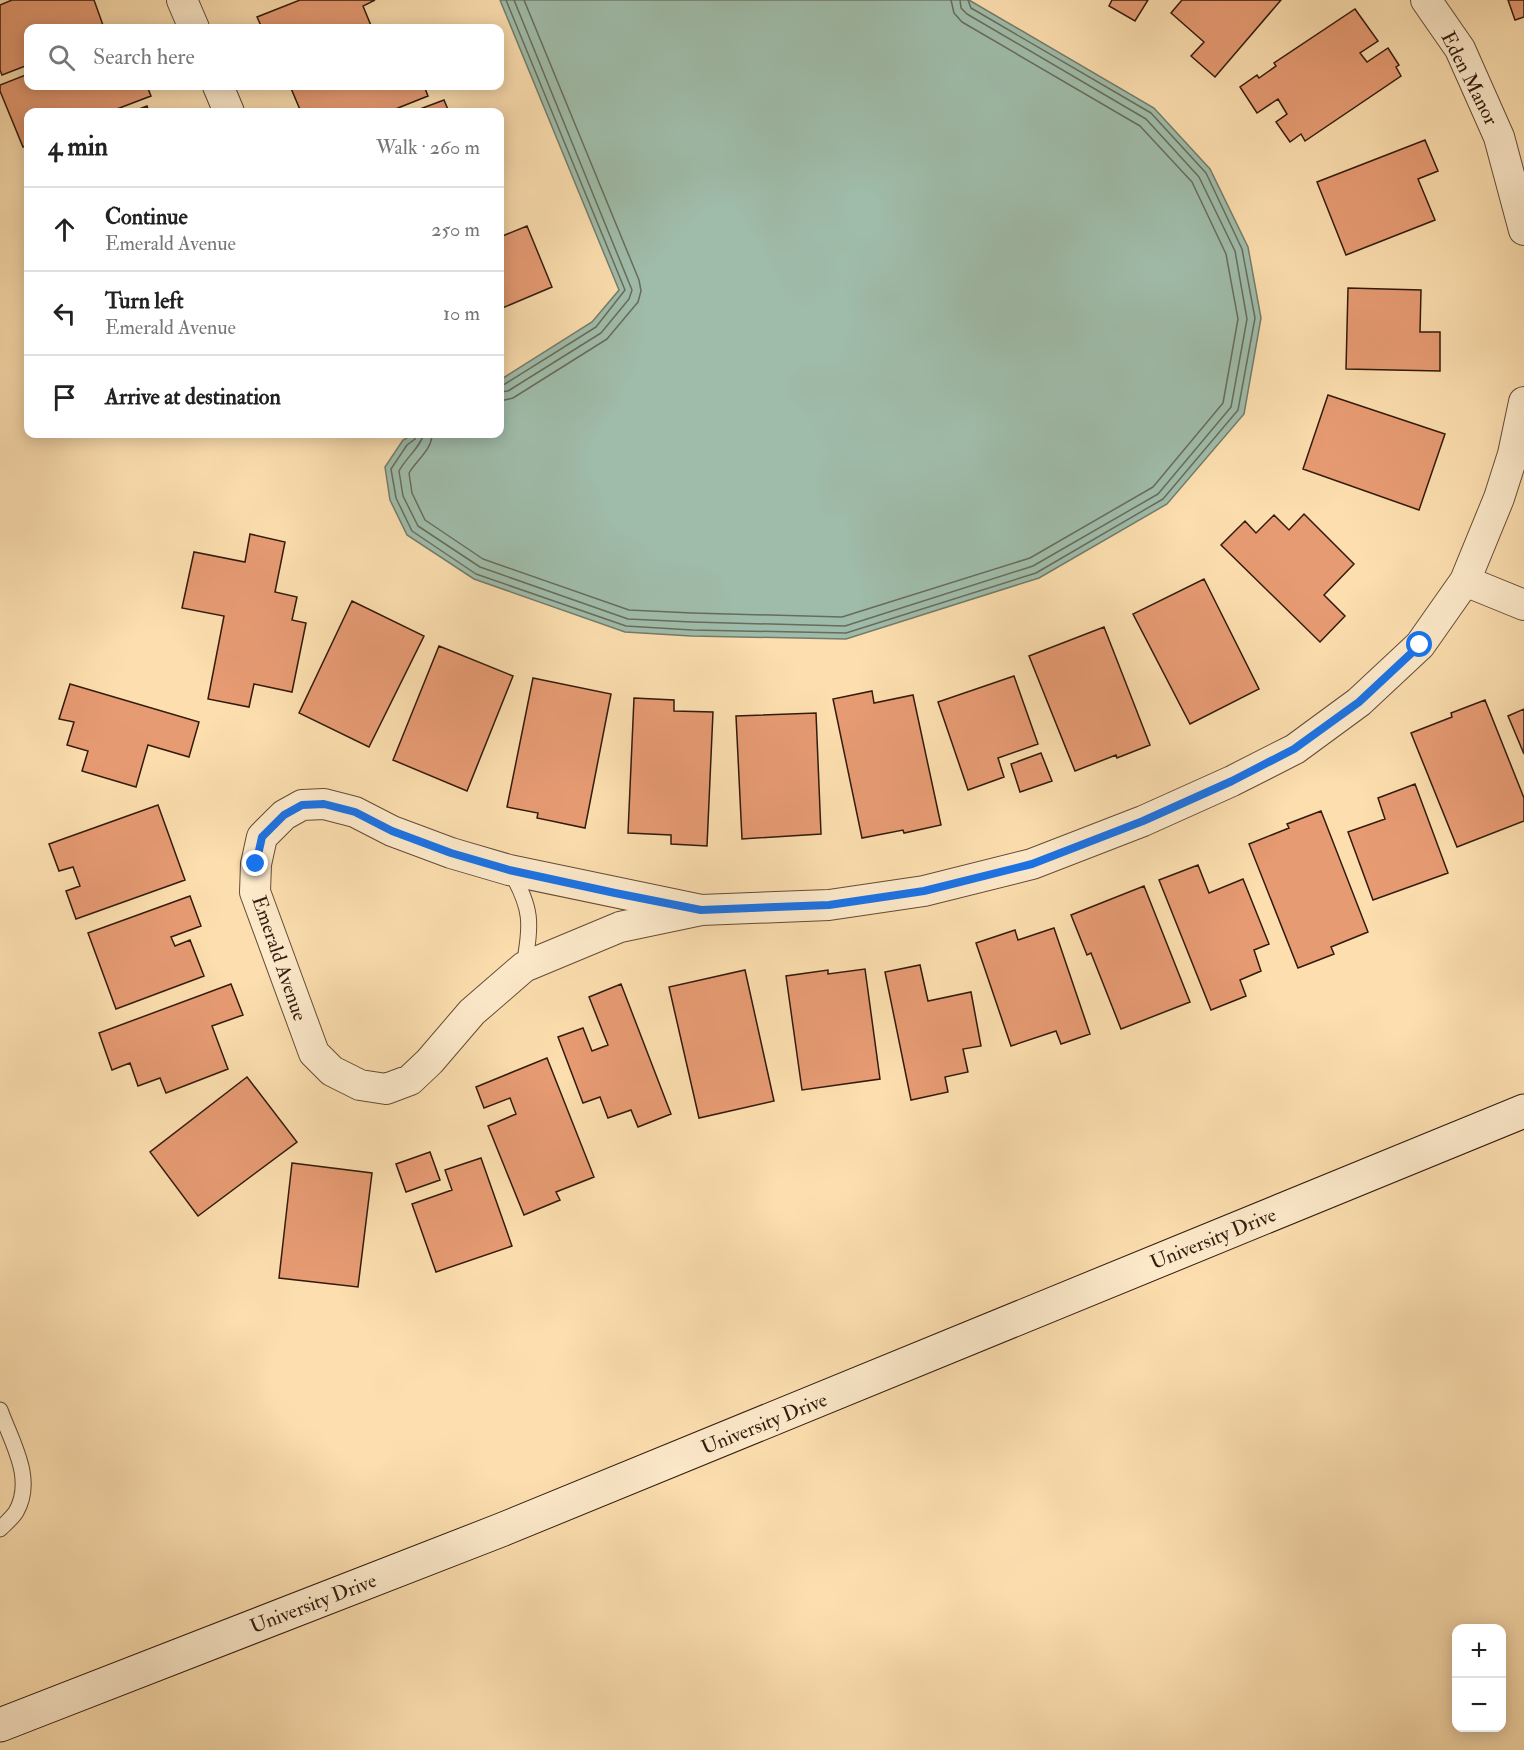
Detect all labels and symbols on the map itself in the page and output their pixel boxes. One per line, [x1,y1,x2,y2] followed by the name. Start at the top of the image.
[1435,27,1504,130] street label: Eden Manor
[1406,631,1432,657] route start
[242,850,268,876] route end
[246,892,313,1024] street label: Emerald Avenue
[1147,1202,1280,1275] street label: University Drive
[698,1387,831,1460] street label: University Drive
[246,1568,380,1639] street label: University Drive

